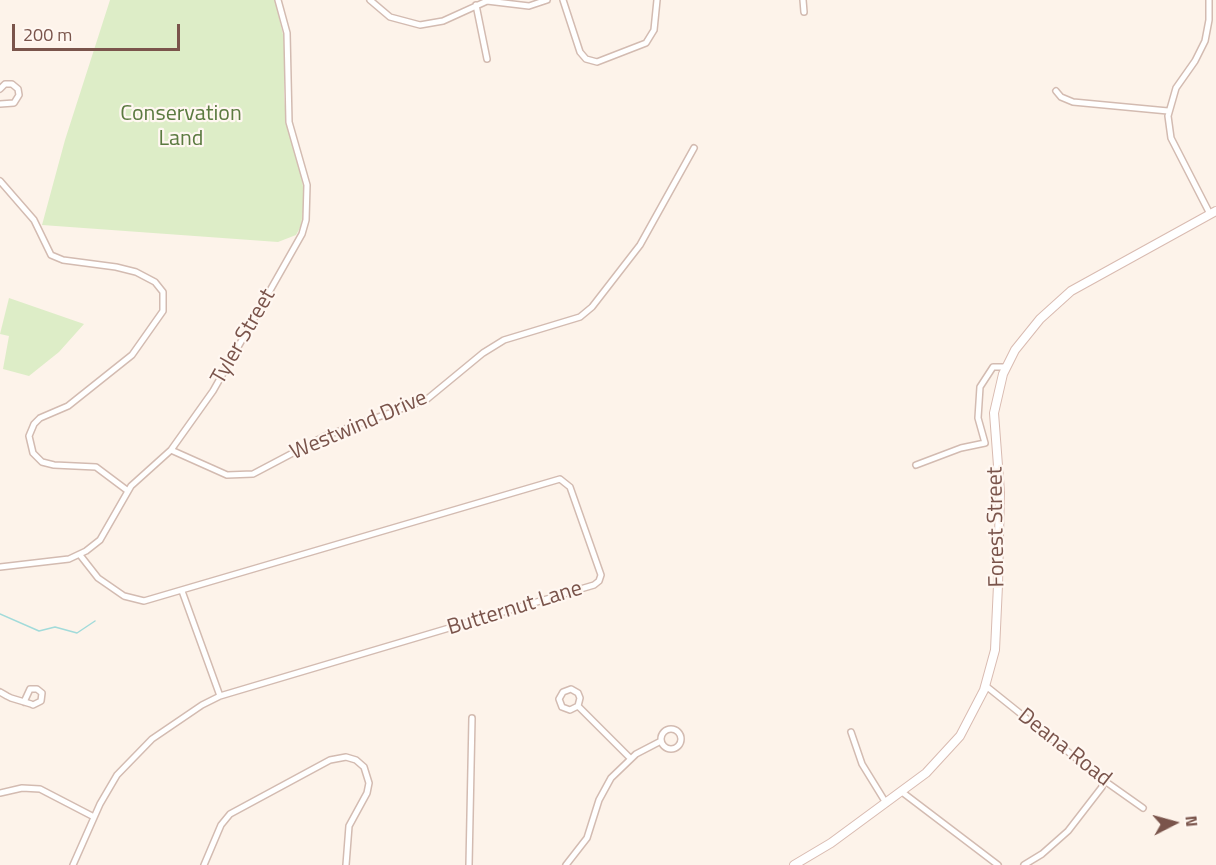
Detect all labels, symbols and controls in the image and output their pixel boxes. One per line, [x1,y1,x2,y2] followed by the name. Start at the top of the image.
[15,12,183,50] scale bar
[23,21,72,48] text: 200 m
[120,102,242,154] park label: Conservation Land
[206,284,282,390] street label: Tyler Street
[287,385,431,467] street label: Westwind Drive
[983,466,1011,588] street label: Forest Street
[444,576,586,642] street label: Butternut Lane
[1012,703,1116,793] street label: Deana Road
[1144,793,1204,853] north arrow
[1179,814,1204,828] text: N

